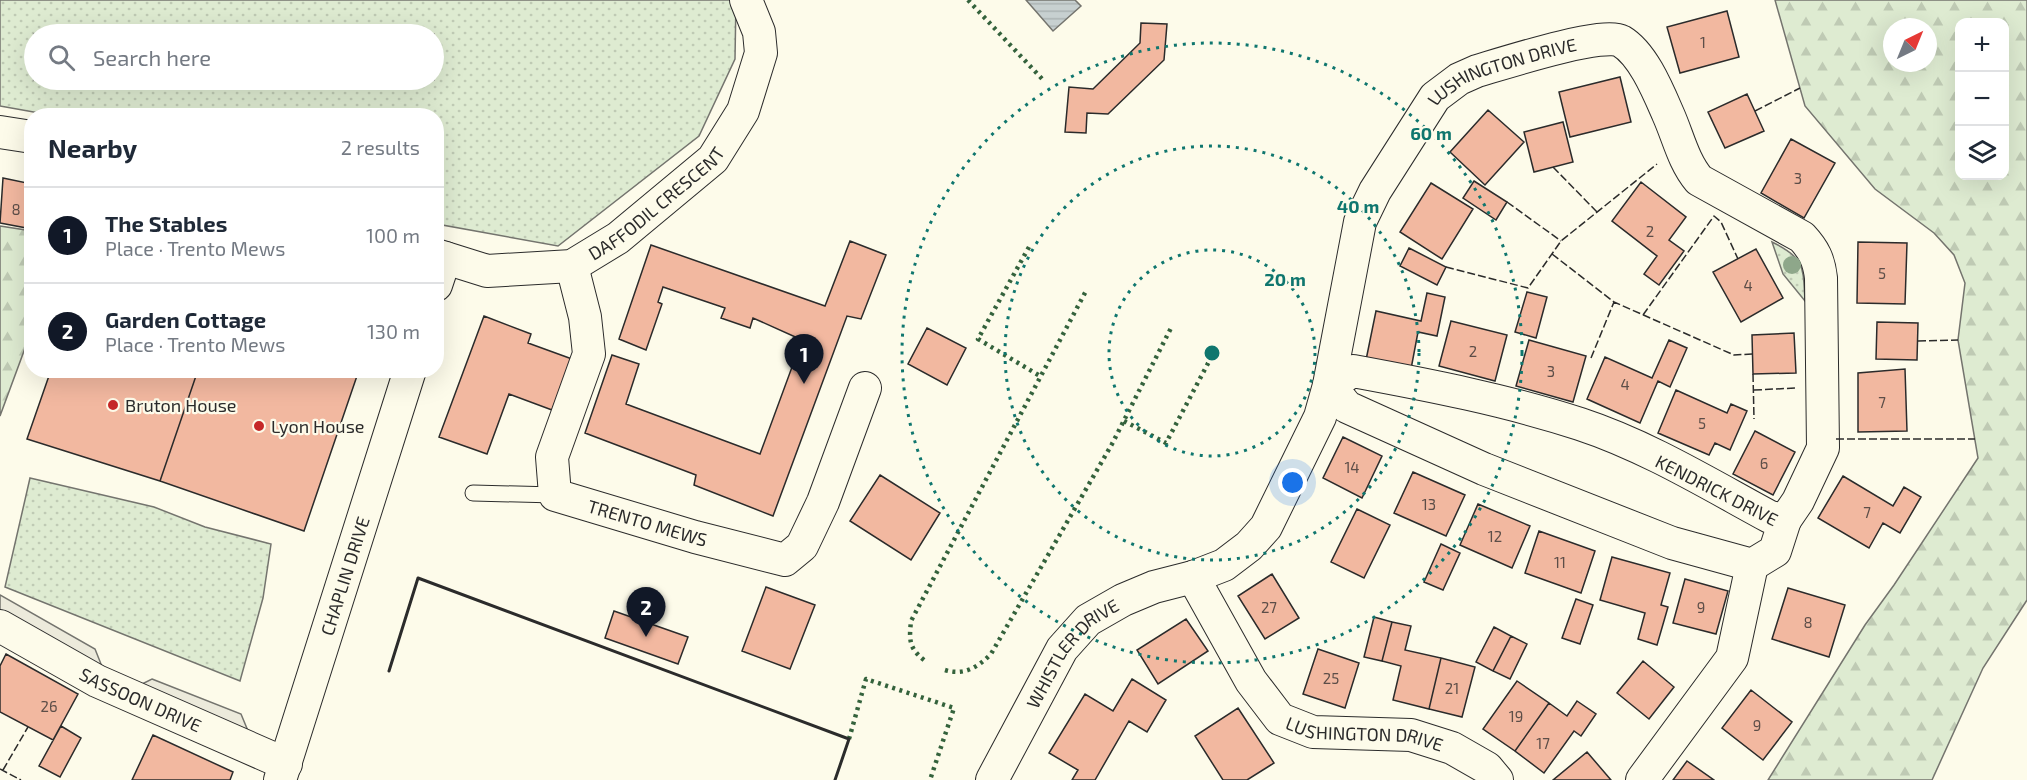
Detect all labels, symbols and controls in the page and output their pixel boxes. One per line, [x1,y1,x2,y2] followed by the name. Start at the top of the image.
[1883,18,1937,72] north arrow
[1955,18,2009,180] map controls
[1955,18,2009,72] button: +
[24,24,444,90] search box
[1422,33,1578,109] street label: LUSHINGTON DRIVE
[1700,33,1706,51] house number: 1
[45,41,78,74] icon: search
[93,44,211,70] text: Search here
[1955,72,2009,126] button: −
[1410,122,1452,144] text: 60 m
[1955,126,2009,180] button: layers
[48,132,137,163] text: Nearby
[341,135,420,159] text: 2 results
[584,142,729,265] street label: DAFFODIL CRESCENT
[1794,169,1802,187] house number: 3
[1337,195,1379,217] text: 40 m
[11,200,21,218] house number: 8
[105,210,227,236] text: The Stables
[1646,222,1654,240] house number: 2
[63,223,72,247] text: 1
[366,223,420,247] text: 100 m
[105,236,286,260] text: Place · Trento Mews
[1878,264,1886,282] house number: 5
[1264,268,1306,290] text: 20 m
[1743,276,1753,294] house number: 4
[105,306,266,332] text: Garden Cottage
[62,319,73,343] text: 2
[367,319,420,343] text: 130 m
[105,332,286,356] text: Place · Trento Mews
[784,334,824,384] pin: 1
[1469,342,1477,360] house number: 2
[1202,343,1222,363] centre of rings
[1547,362,1555,380] house number: 3
[1620,375,1630,393] house number: 4
[1878,393,1886,411] house number: 7
[125,394,237,416] place label: Bruton House
[106,398,120,412] marker: Bruton House
[1698,414,1706,432] house number: 5
[271,415,364,437] place label: Lyon House
[252,419,266,433] marker: Lyon House
[1652,450,1782,530] street label: KENDRICK DRIVE
[1760,454,1768,472] house number: 6
[1344,458,1360,476] house number: 14
[1278,468,1307,497] your location
[585,494,710,551] street label: TRENTO MEWS
[1422,495,1436,513] house number: 13
[1863,503,1871,521] house number: 7
[316,514,374,638] street label: CHAPLIN DRIVE
[1488,527,1502,545] house number: 12
[1554,553,1566,571] house number: 11
[626,588,666,637] pin: 2
[1021,594,1122,712] street label: WHISTLER DRIVE
[1261,598,1277,616] house number: 27
[1697,598,1705,616] house number: 9
[1803,613,1813,631] house number: 8
[76,663,205,737] street label: SASSOON DRIVE
[1323,669,1339,687] house number: 25
[1445,679,1459,697] house number: 21
[40,697,58,715] house number: 26
[1509,707,1523,725] house number: 19
[1283,711,1446,756] street label: LUSHINGTON DRIVE
[1753,716,1761,734] house number: 9
[1536,734,1550,752] house number: 17

